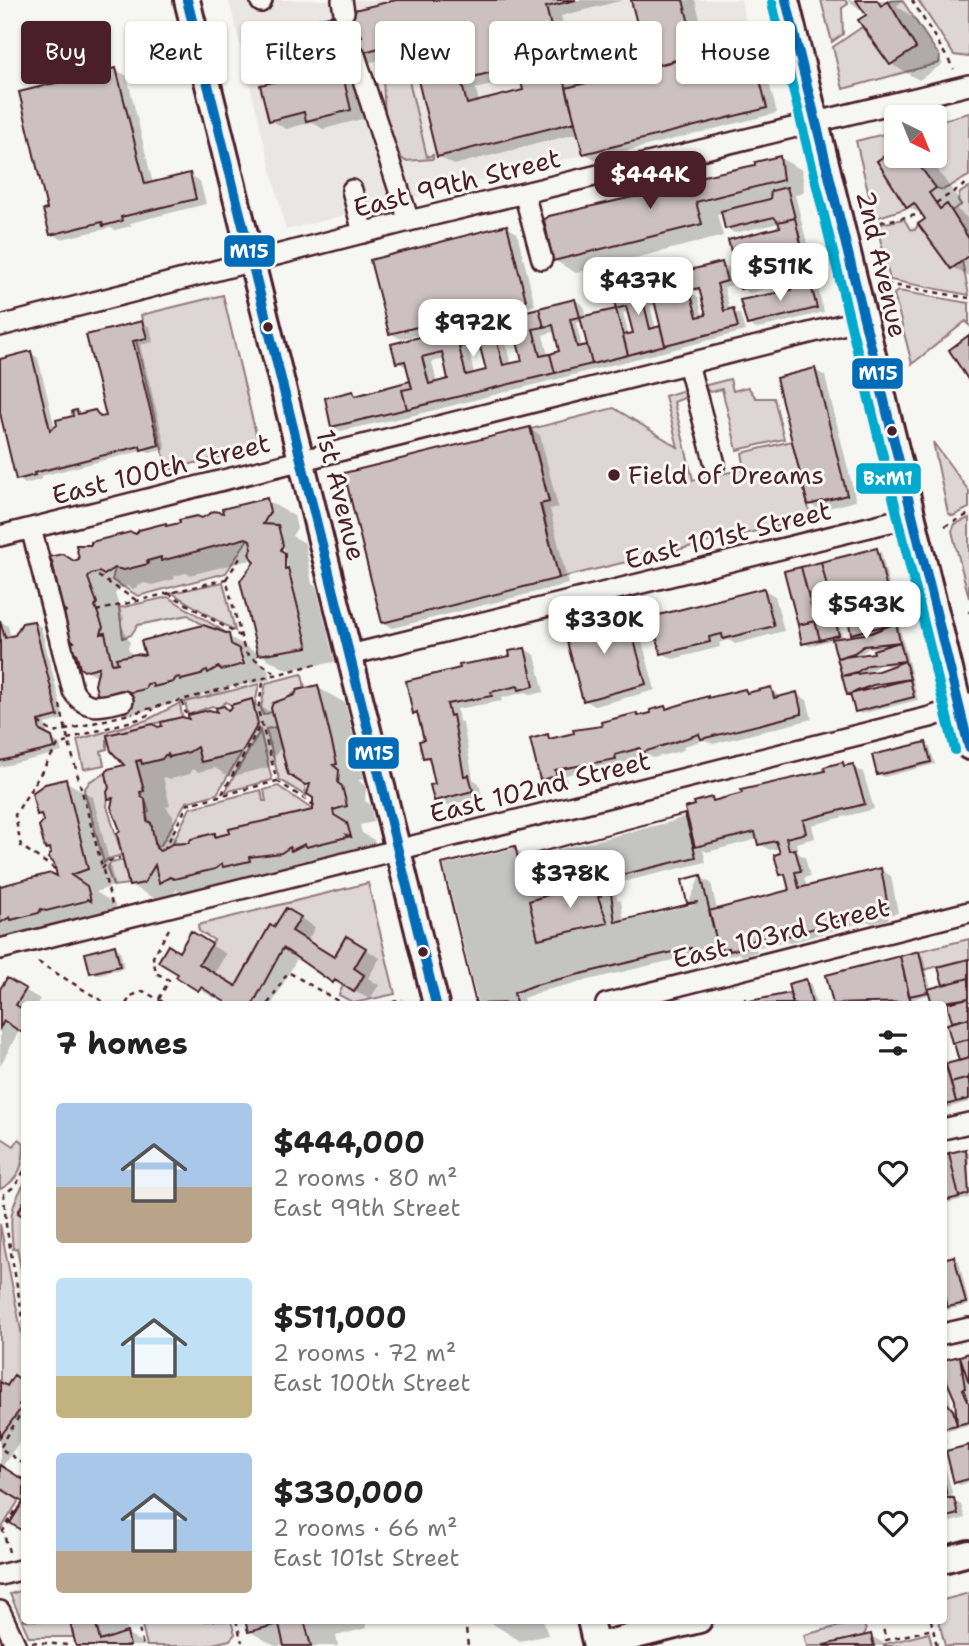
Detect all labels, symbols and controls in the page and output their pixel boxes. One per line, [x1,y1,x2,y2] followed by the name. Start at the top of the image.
[21,21,111,84] chip: Buy
[125,21,227,84] chip: Rent
[241,21,361,84] chip: Filters
[375,21,475,84] chip: New
[489,21,662,84] chip: Apartment
[676,21,795,84] chip: House
[884,105,947,168] north arrow
[884,105,947,168] map controls
[350,140,564,225] street label: East 99th Street
[601,152,699,211] pin: $444K
[610,159,690,189] text: $444K
[849,187,916,341] street label: 2nd Avenue
[223,234,276,268] line badge: M15
[229,239,269,264] text: M15
[731,244,829,303] pin: $511K
[747,251,813,281] text: $511K
[589,258,687,317] pin: $437K
[599,265,677,295] text: $437K
[424,300,522,359] pin: $972K
[434,307,512,337] text: $972K
[261,320,275,334] unlabelled marker
[851,357,904,390] line badge: M15
[858,361,898,386] text: M15
[885,424,899,438] unlabelled marker
[48,425,273,513] street label: East 100th Street
[308,426,375,564] street label: 1st Avenue
[628,457,824,492] place label: Field of Dreams
[855,462,922,495] line badge: BxM1
[863,466,913,491] text: BxM1
[606,467,622,483] marker: Field of Dreams
[621,492,834,577] street label: East 101st Street
[817,582,915,641] pin: $543K
[828,589,904,619] text: $543K
[555,596,653,656] pin: $330K
[564,604,644,634] text: $330K
[347,736,400,770] line badge: M15
[354,741,394,766] text: M15
[426,742,654,831] street label: East 102nd Street
[521,850,619,910] pin: $378K
[531,858,609,888] text: $378K
[669,889,893,976] street label: East 103rd Street
[416,945,430,959] unlabelled marker
[56,1023,188,1064] text: 7 homes
[874,1024,912,1062] icon: filters
[273,1122,425,1163] text: $444,000
[112,1131,196,1215] icon: home
[874,1154,912,1192] icon: heart
[273,1163,458,1193] text: 2 rooms · 80 m²
[273,1193,460,1223] text: East 99th Street
[273,1297,407,1338] text: $511,000
[112,1306,196,1390] icon: home
[874,1329,912,1367] icon: heart
[273,1338,456,1368] text: 2 rooms · 72 m²
[273,1368,471,1398] text: East 100th Street
[273,1472,424,1513] text: $330,000
[112,1481,196,1565] icon: home
[874,1504,912,1542] icon: heart
[273,1513,458,1543] text: 2 rooms · 66 m²
[273,1543,460,1573] text: East 101st Street

